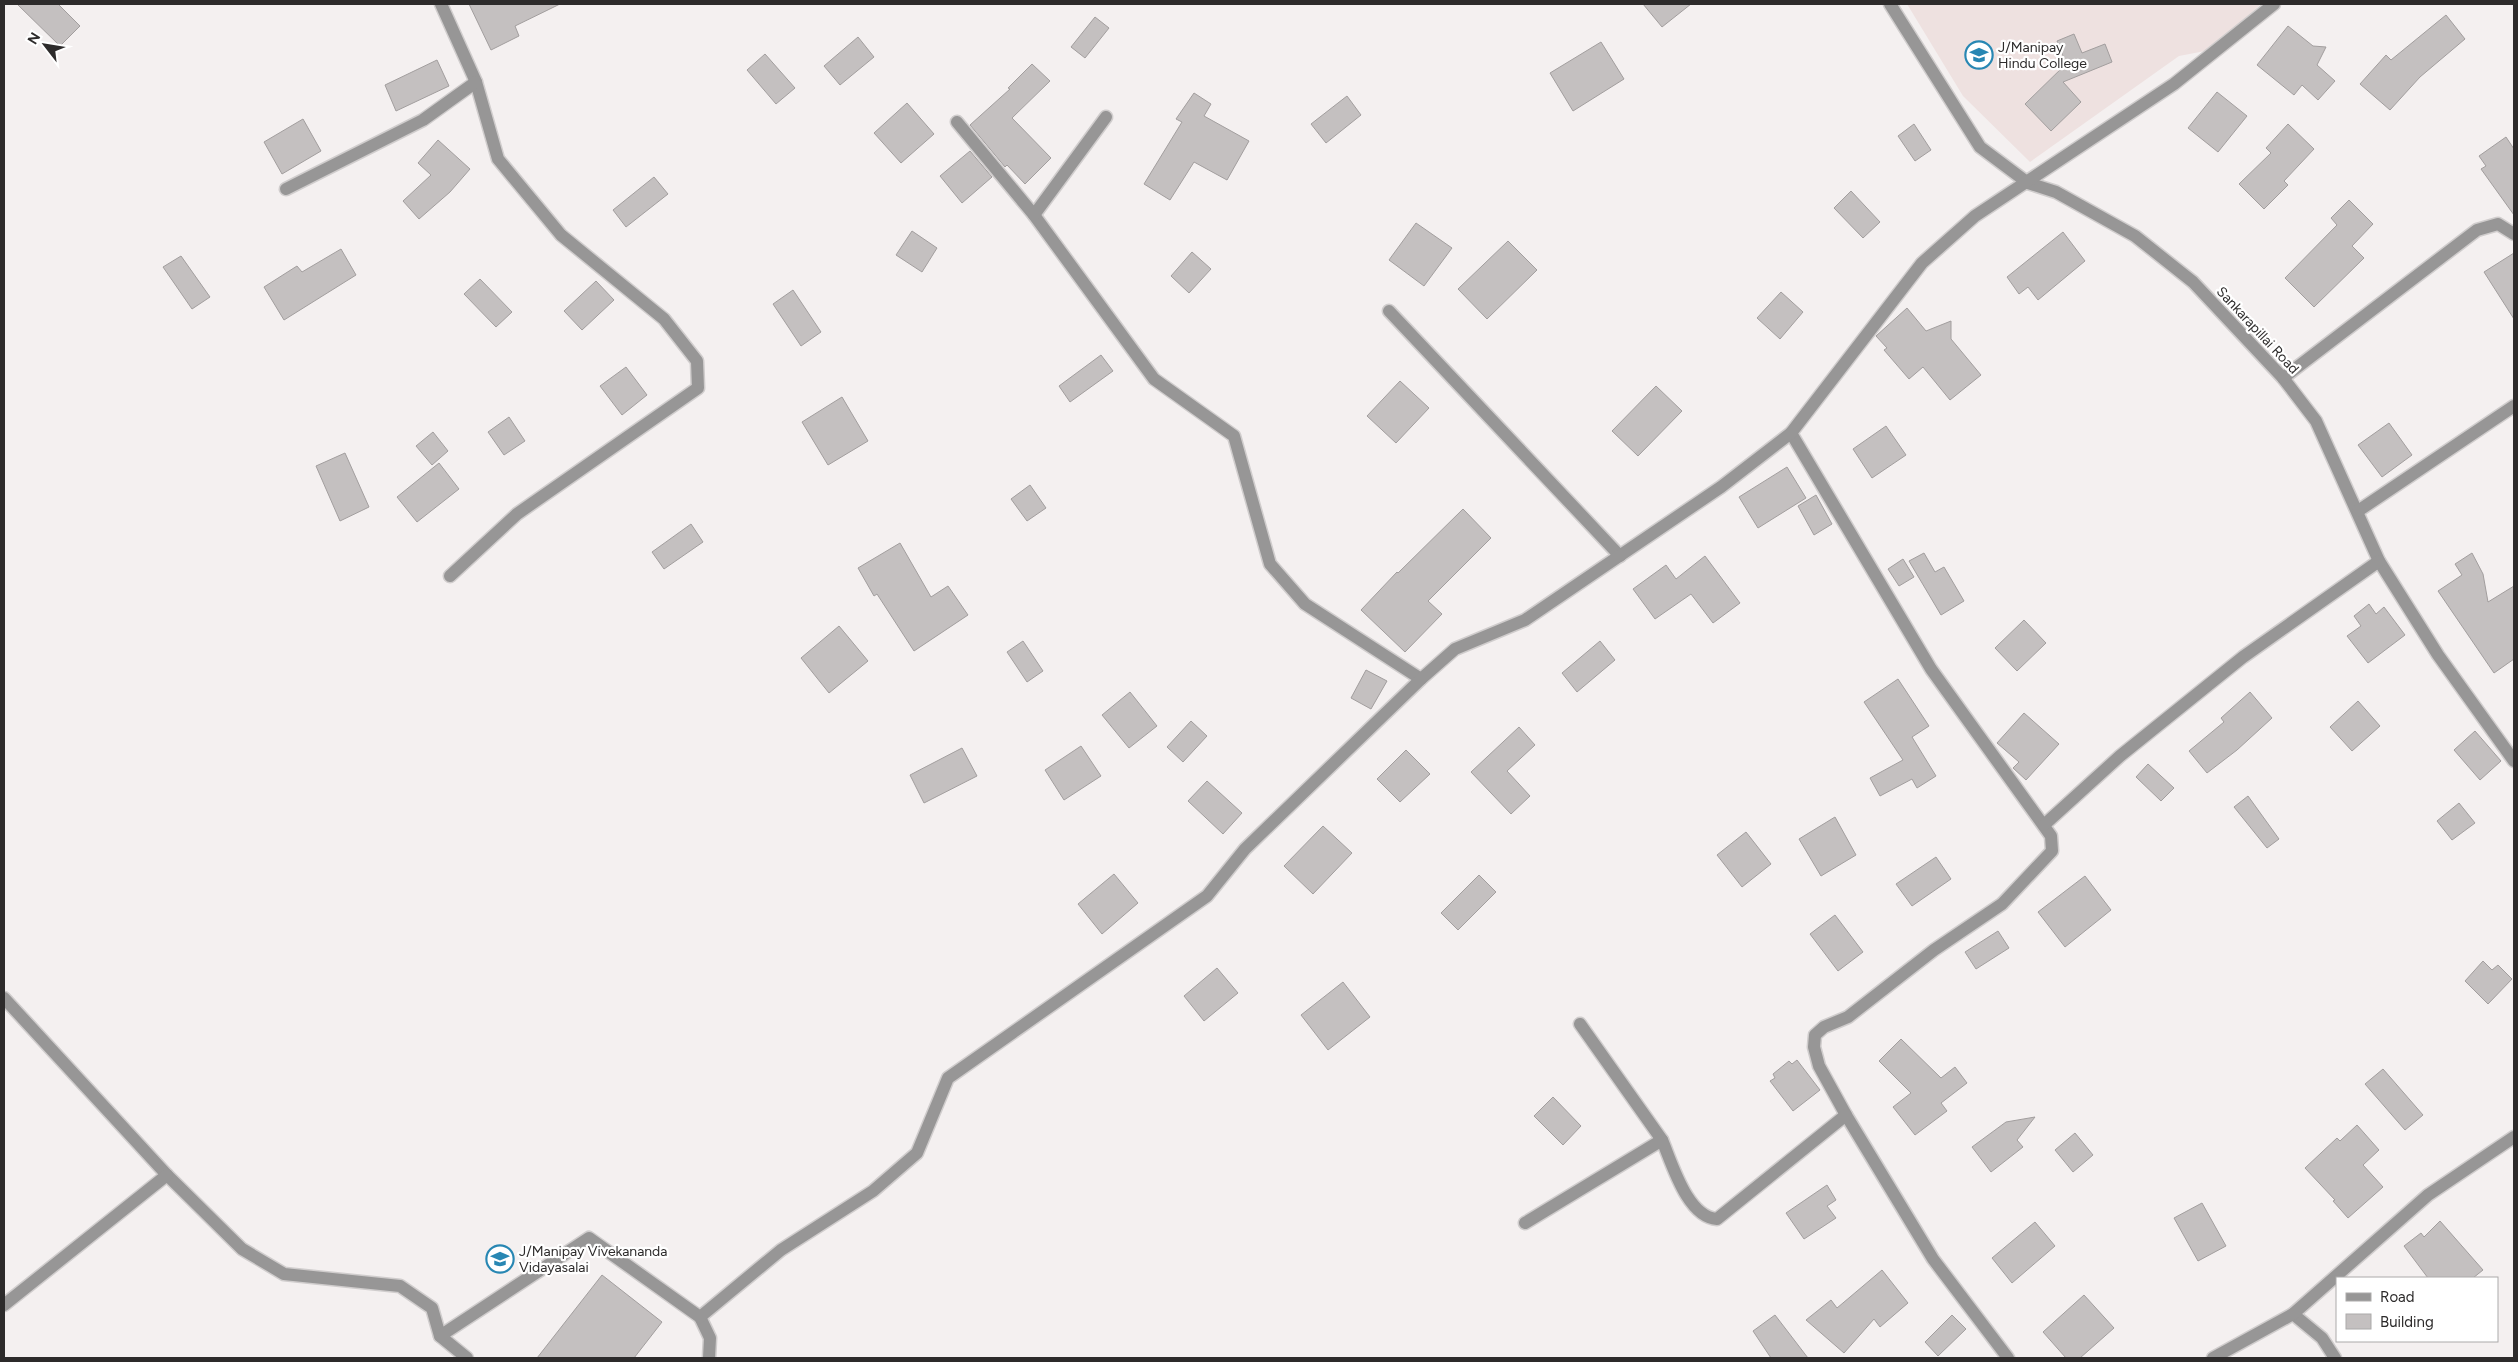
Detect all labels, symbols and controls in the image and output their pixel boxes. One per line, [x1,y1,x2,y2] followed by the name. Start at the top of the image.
[20,20,70,70] north arrow
[24,30,44,48] text: N
[1998,39,2087,72] place label: J/Manipay Hindu College
[1964,40,1994,70] school or university icon: J/Manipay Hindu College
[2213,283,2302,377] street label: Sankarapillai Road
[519,1243,667,1276] place label: J/Manipay Vivekananda Vidayasalai
[485,1244,515,1274] school or university icon: J/Manipay Vivekananda Vidayasalai
[2336,1277,2498,1342] legend
[2380,1288,2415,1306] text: Road
[2380,1313,2434,1331] text: Building

